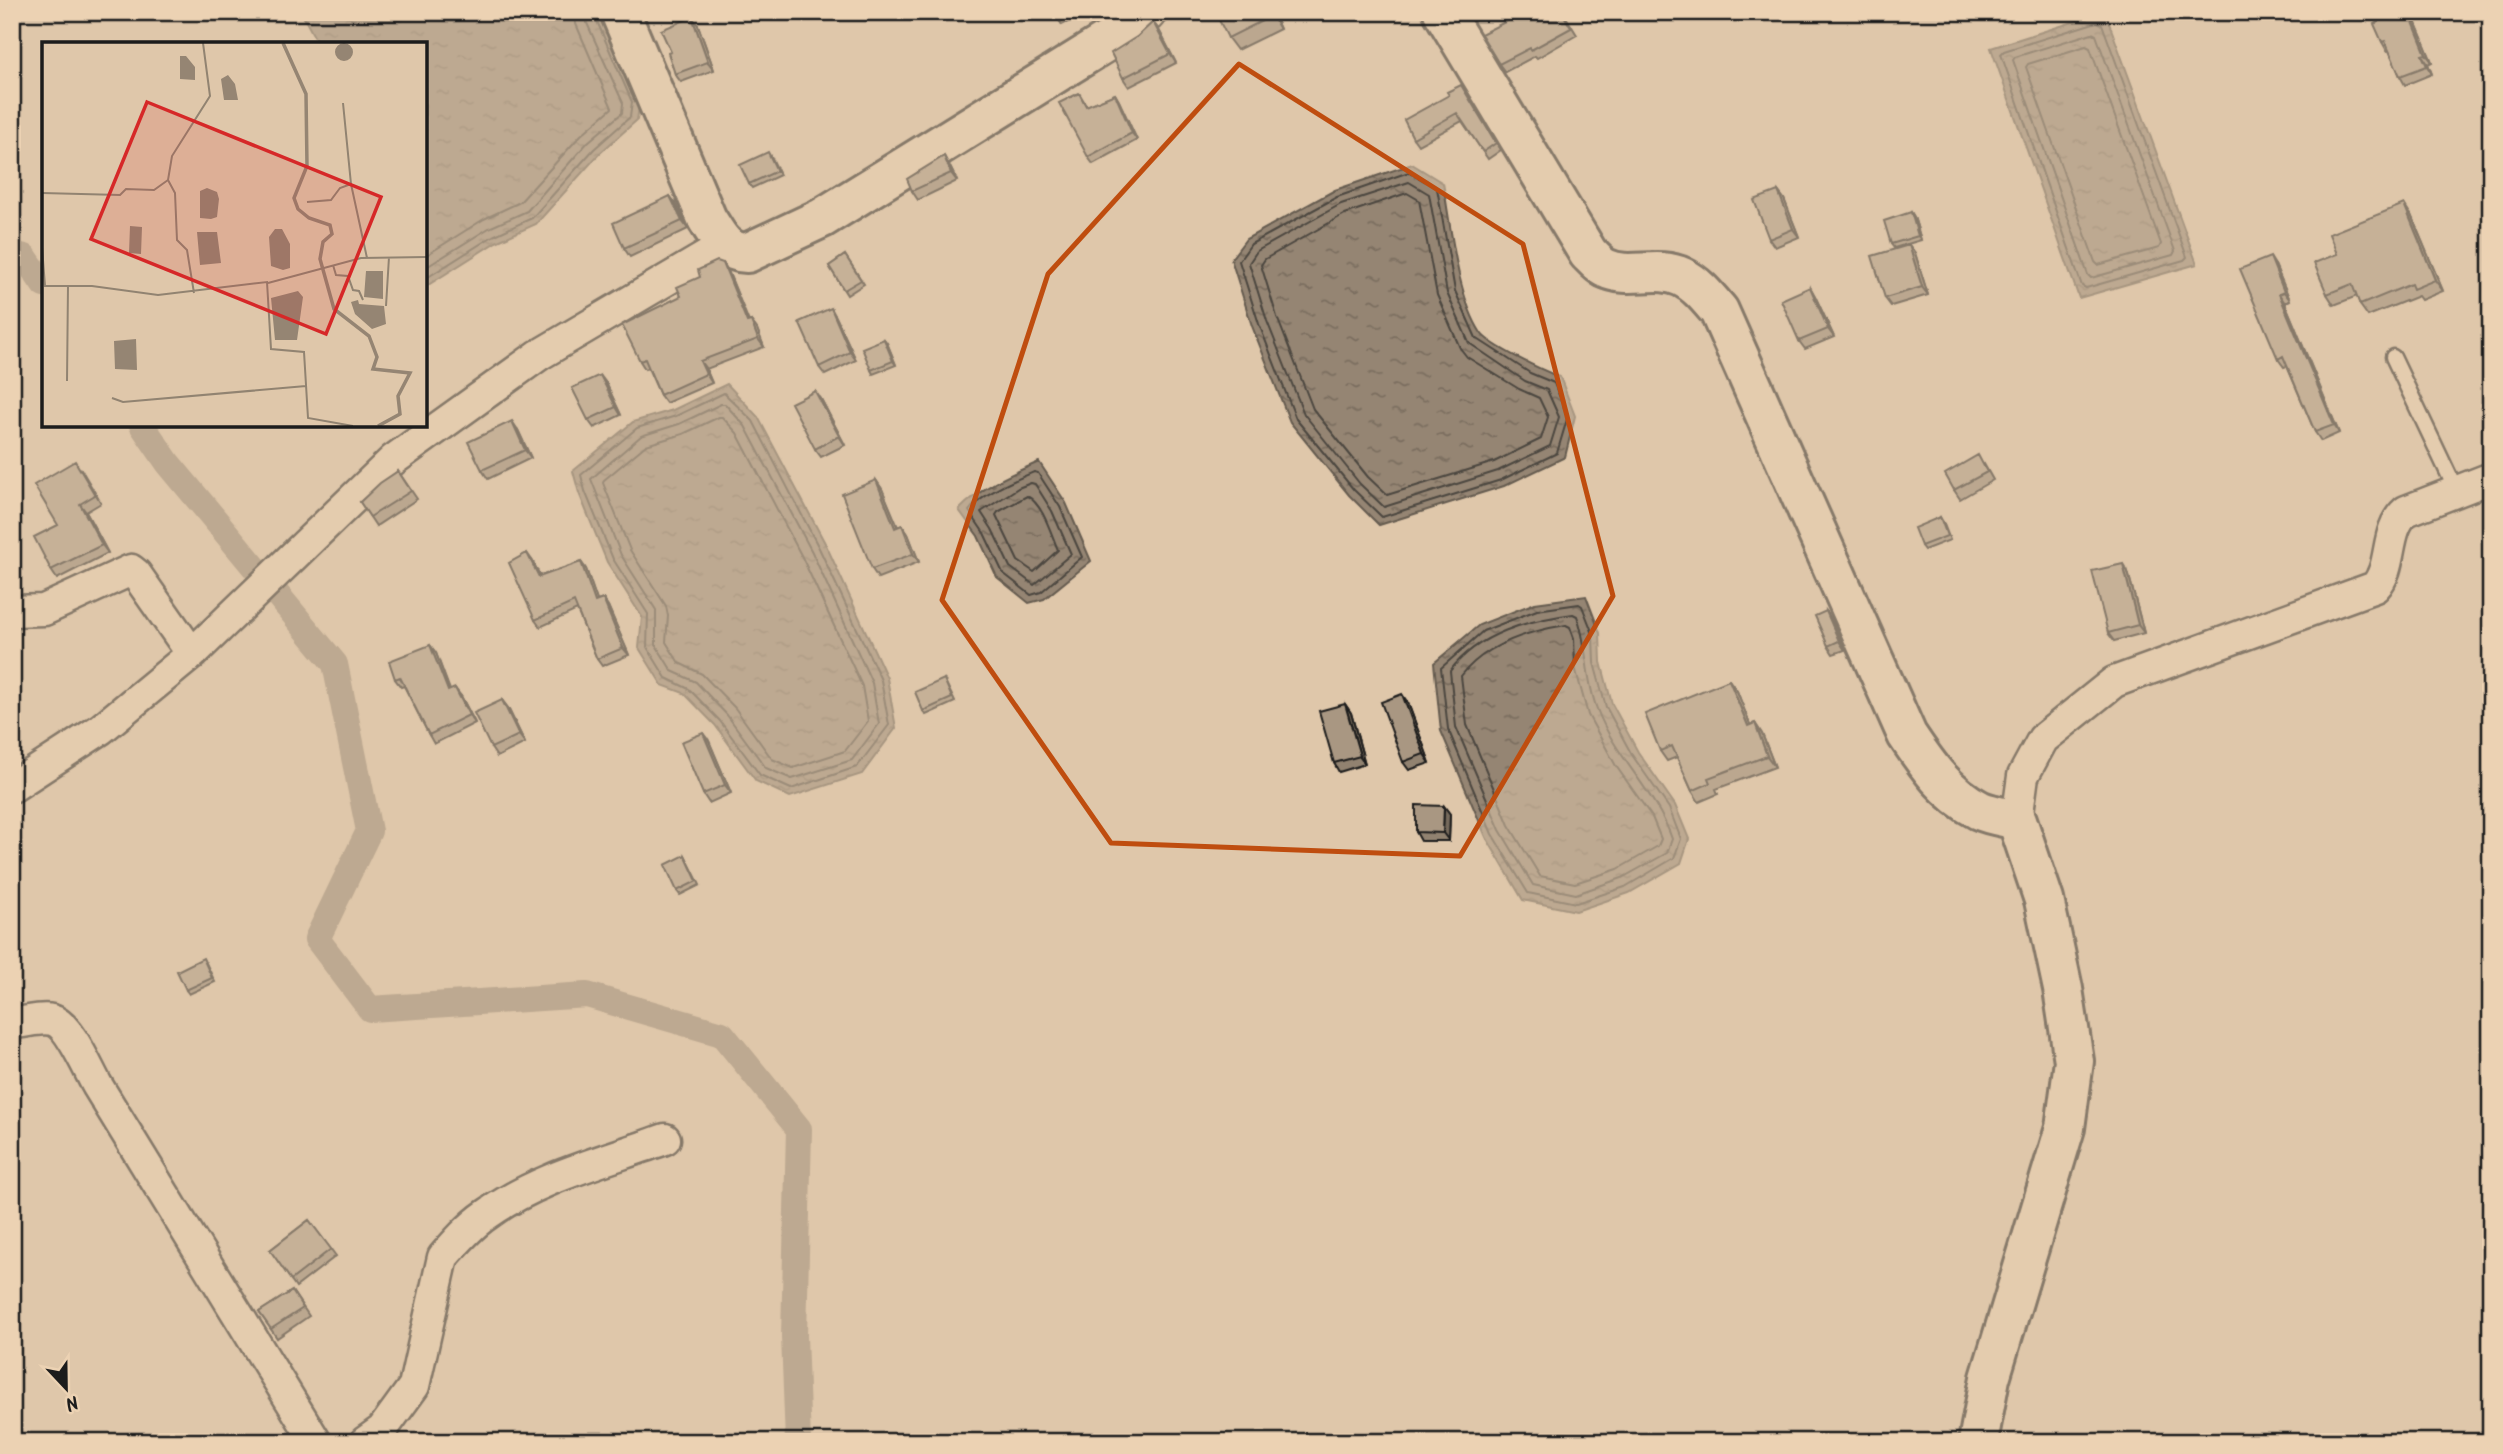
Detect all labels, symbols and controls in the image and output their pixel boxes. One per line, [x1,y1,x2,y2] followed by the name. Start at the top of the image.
[42,42,427,427] inset map
[32,1352,102,1422] north arrow
[60,1386,83,1418] text: N

